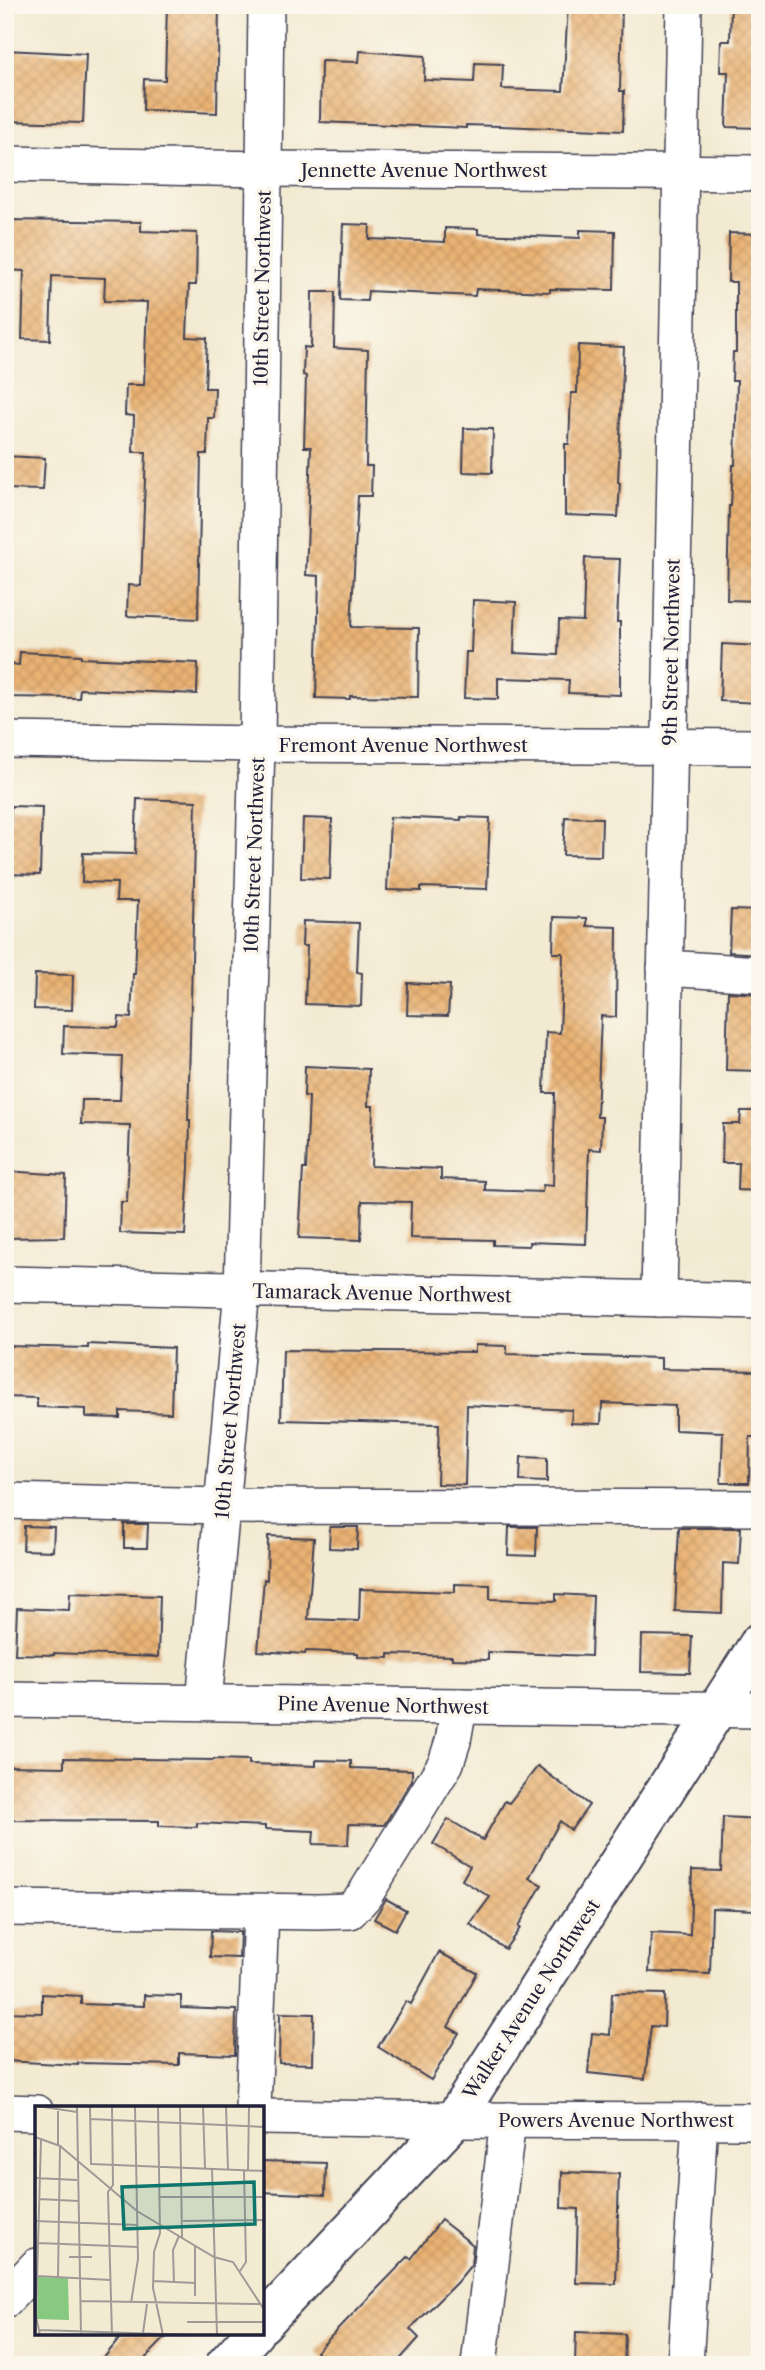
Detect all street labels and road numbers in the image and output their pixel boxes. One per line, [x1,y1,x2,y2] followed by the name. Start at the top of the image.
[298,159,547,182] street label: Jennette Avenue Northwest
[249,189,276,386] street label: 10th Street Northwest
[658,558,685,746] street label: 9th Street Northwest
[278,734,528,757] street label: Fremont Avenue Northwest
[240,756,269,954] street label: 10th Street Northwest
[252,1280,512,1307] street label: Tamarack Avenue Northwest
[210,1322,251,1520] street label: 10th Street Northwest
[277,1692,489,1719] street label: Pine Avenue Northwest
[458,1895,605,2104] street label: Walker Avenue Northwest
[498,2109,734,2132] street label: Powers Avenue Northwest

